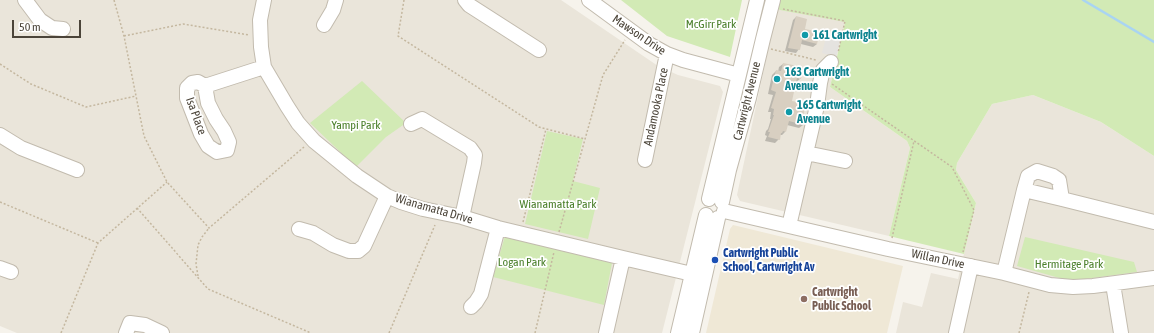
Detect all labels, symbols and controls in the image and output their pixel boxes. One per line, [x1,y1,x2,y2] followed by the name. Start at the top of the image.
[14,12,83,38] scale bar
[610,12,668,58] street label: Mawson Drive
[686,17,736,31] park label: McGirr Park
[19,20,41,34] text: 50 m
[813,28,877,42] place label: 161 Cartwright
[800,30,810,40] marker: 161 Cartwright
[730,60,764,142] street label: Cartwright Avenue
[785,65,849,93] place label: 163 Cartwright Avenue
[641,66,671,148] street label: Andamooka Place
[772,74,782,84] marker: 163 Cartwright Avenue
[183,95,209,137] street label: Isa Place
[797,98,861,126] place label: 165 Cartwright Avenue
[784,107,794,117] marker: 165 Cartwright Avenue
[332,118,380,132] park label: Yampi Park
[394,191,474,227] street label: Wianamatta Drive
[520,197,596,211] park label: Wianamatta Park
[723,246,815,274] place label: Cartwright Public School, Cartwright Av
[910,246,966,272] street label: Willan Drive
[498,255,546,269] park label: Logan Park
[710,255,720,265] marker: Cartwright Public School, Cartwright Av
[1035,257,1103,271] park label: Hermitage Park
[812,285,871,313] place label: Cartwright Public School
[799,294,809,304] marker: Cartwright Public School

